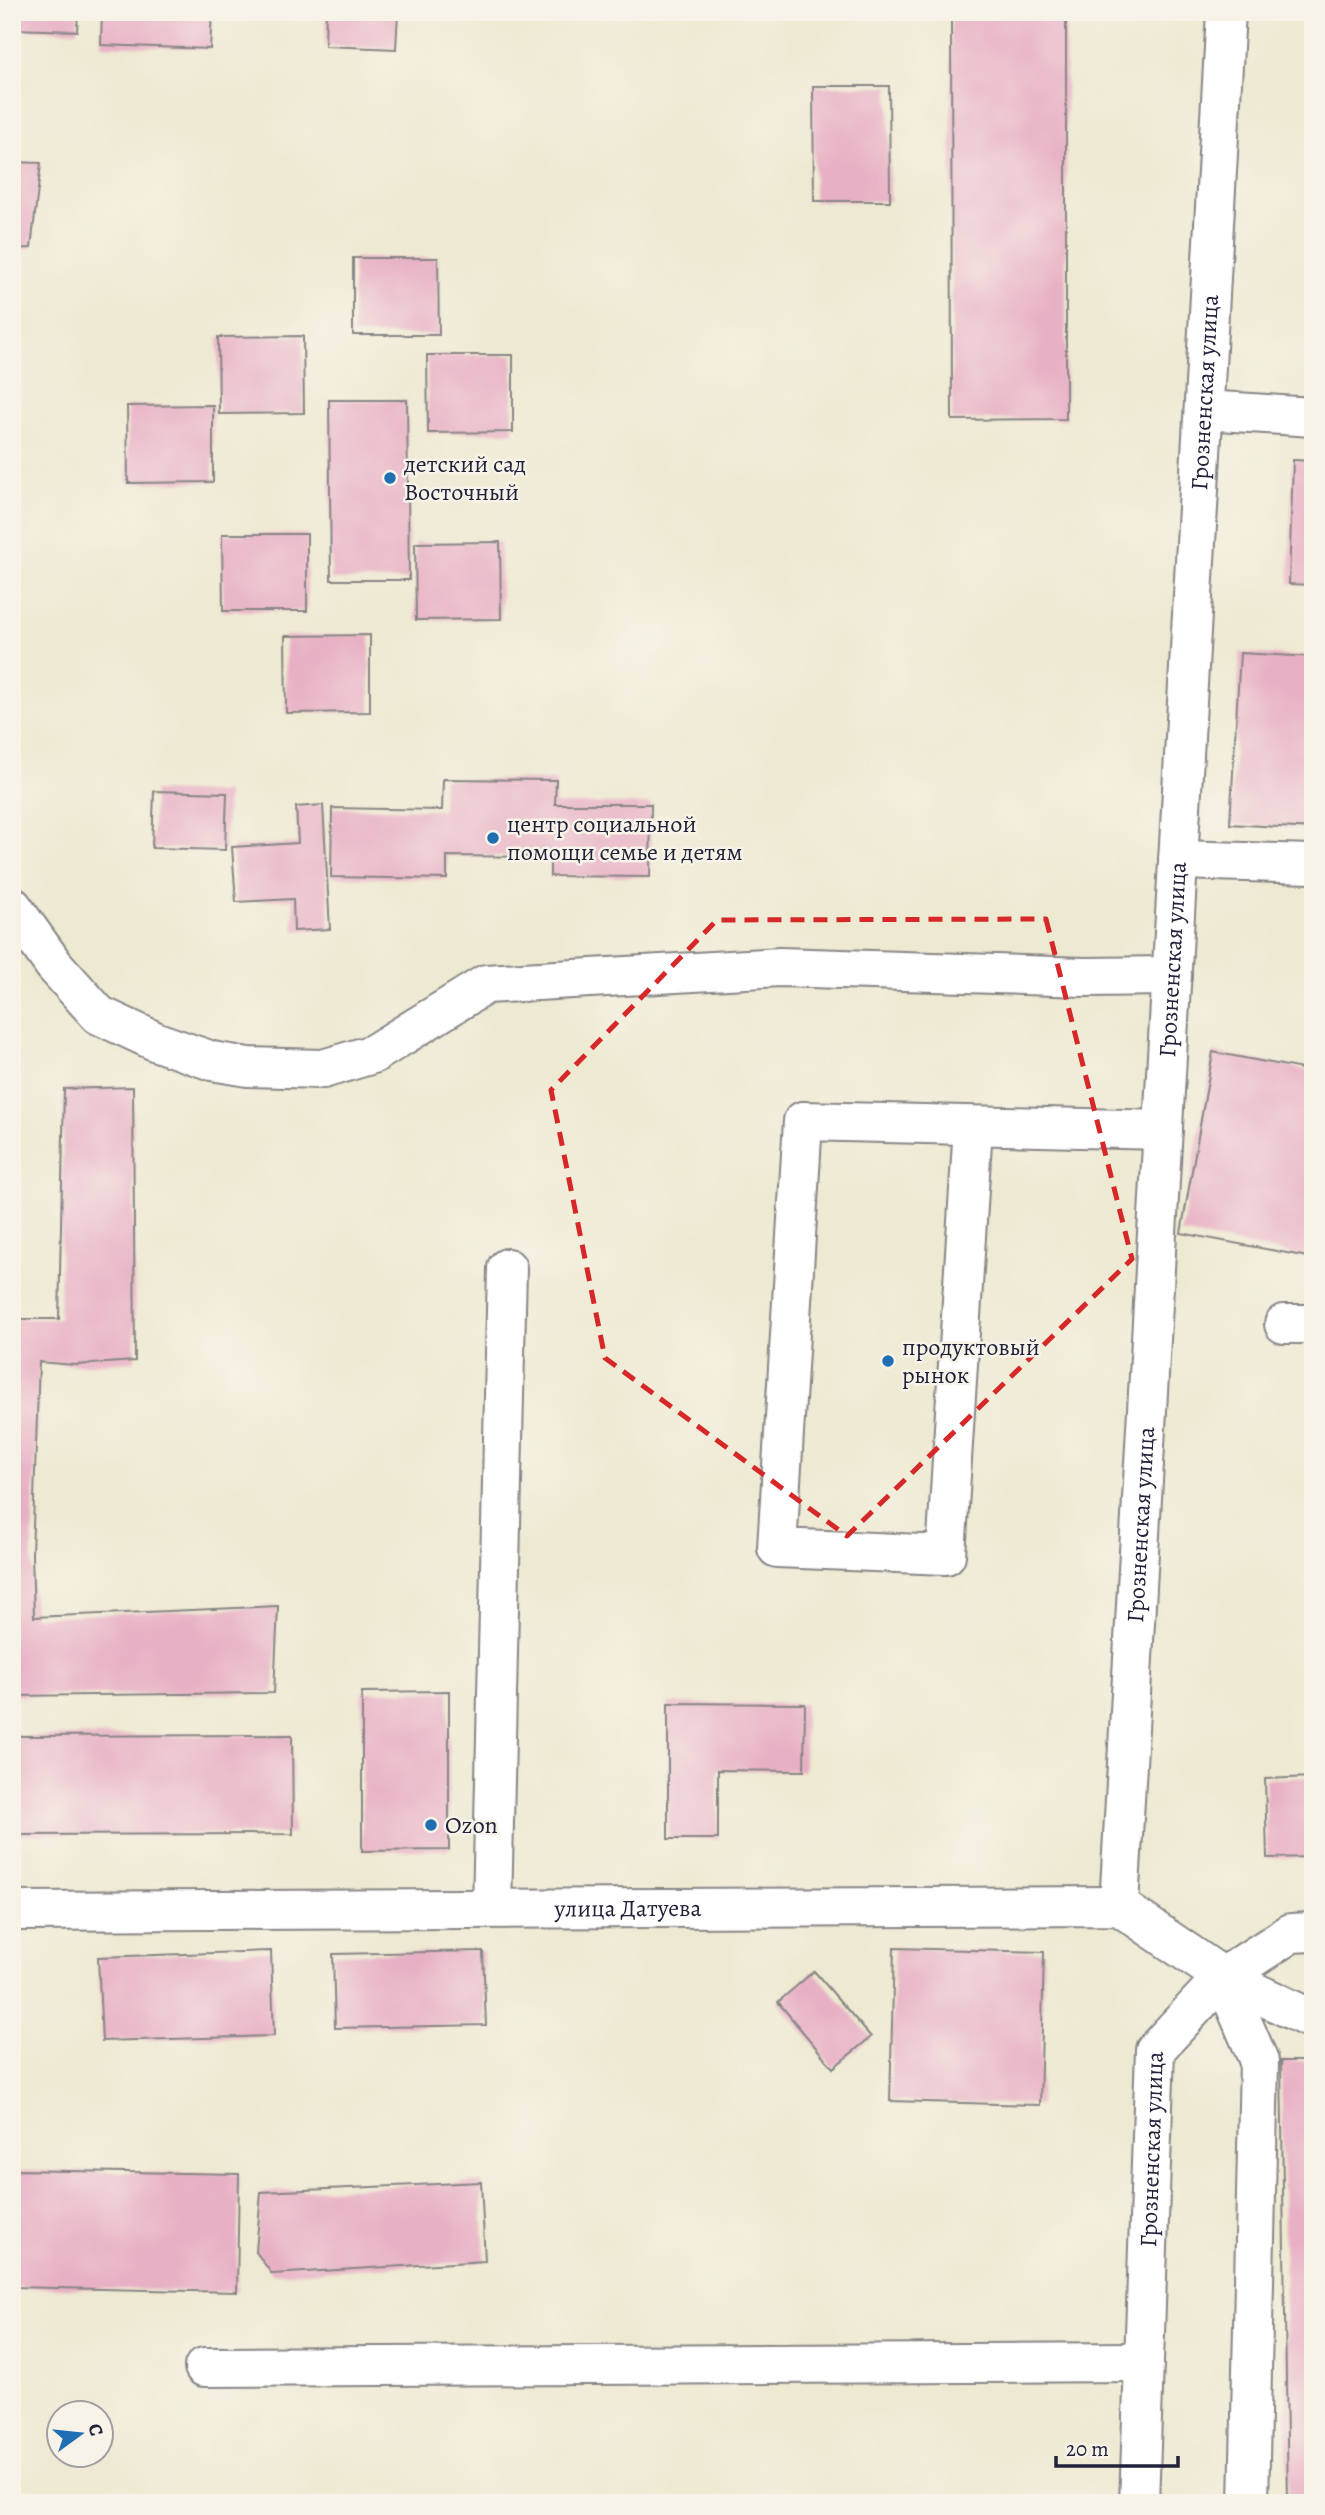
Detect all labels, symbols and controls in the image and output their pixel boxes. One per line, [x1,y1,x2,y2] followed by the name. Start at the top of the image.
[1183,294,1226,491] street label: Грозненская улица
[403,448,526,508] place label: детский сад Восточный
[382,470,398,486] marker: детский сад Восточный
[507,808,743,868] place label: центр социальной помощи семье и детям
[485,830,501,846] marker: центр социальной помощи семье и детям
[1151,861,1194,1058] street label: Грозненская улица
[902,1331,1040,1391] place label: продуктовый рынок
[880,1353,896,1369] marker: продуктовый рынок
[1119,1426,1162,1623] street label: Грозненская улица
[445,1809,498,1841] place label: Ozon
[423,1817,439,1833] marker: Ozon
[553,1892,702,1925] street label: улица Датуева
[1132,2051,1171,2248] street label: Грозненская улица
[46,2400,116,2470] north arrow
[81,2421,110,2439] text: С
[1056,2424,1178,2468] scale bar
[1066,2435,1109,2463] text: 20 m

